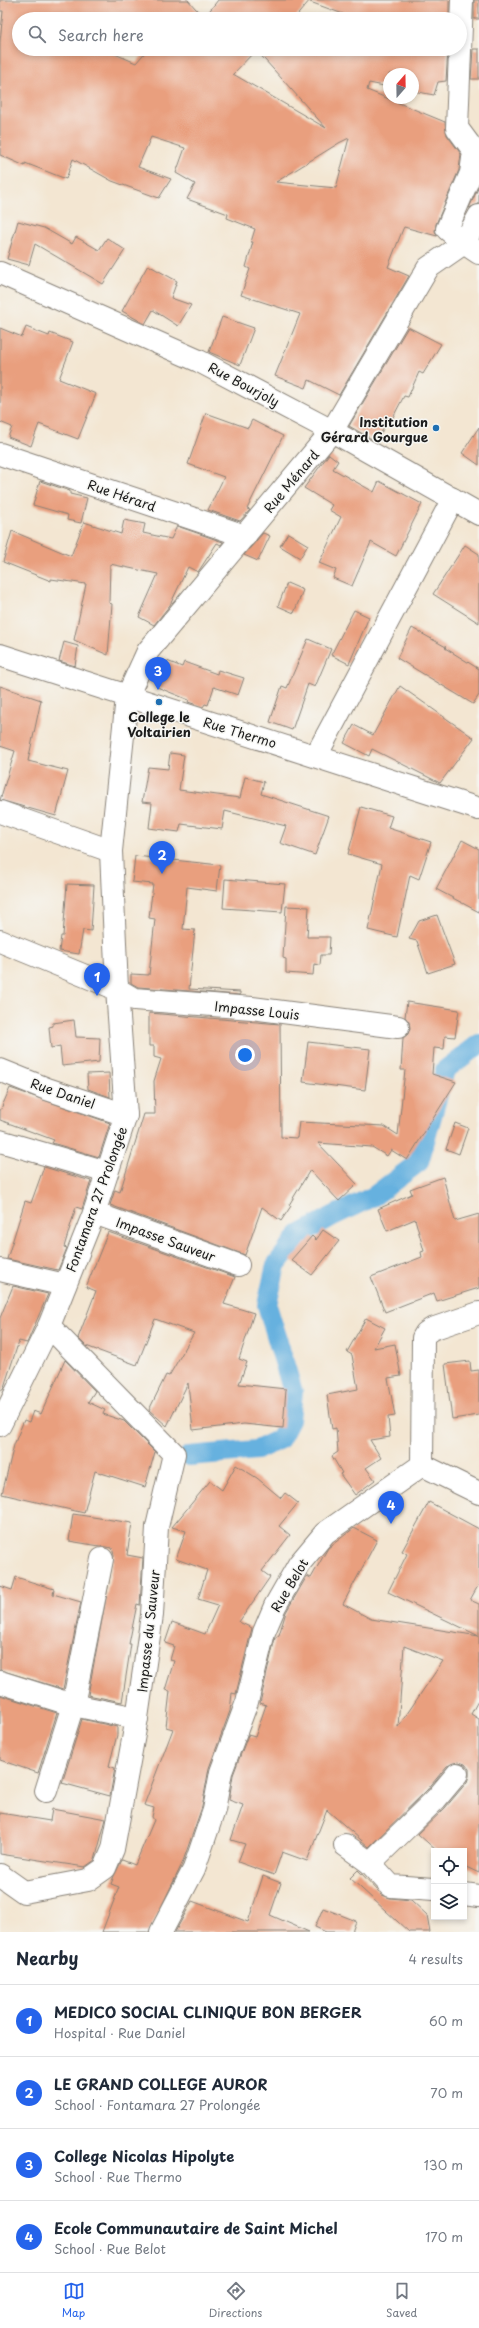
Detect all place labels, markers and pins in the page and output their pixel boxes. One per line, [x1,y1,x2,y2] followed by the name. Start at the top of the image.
[321,412,429,446] place label: Institution Gérard Gourgue
[431,423,441,433] marker: Institution Gérard Gourgue
[145,657,171,690] pin: 3
[154,697,164,707] marker: College le Voltairien
[127,707,191,741] place label: College le Voltairien
[149,841,175,874] pin: 2
[84,963,110,996] pin: 1
[378,1491,404,1524] pin: 4

